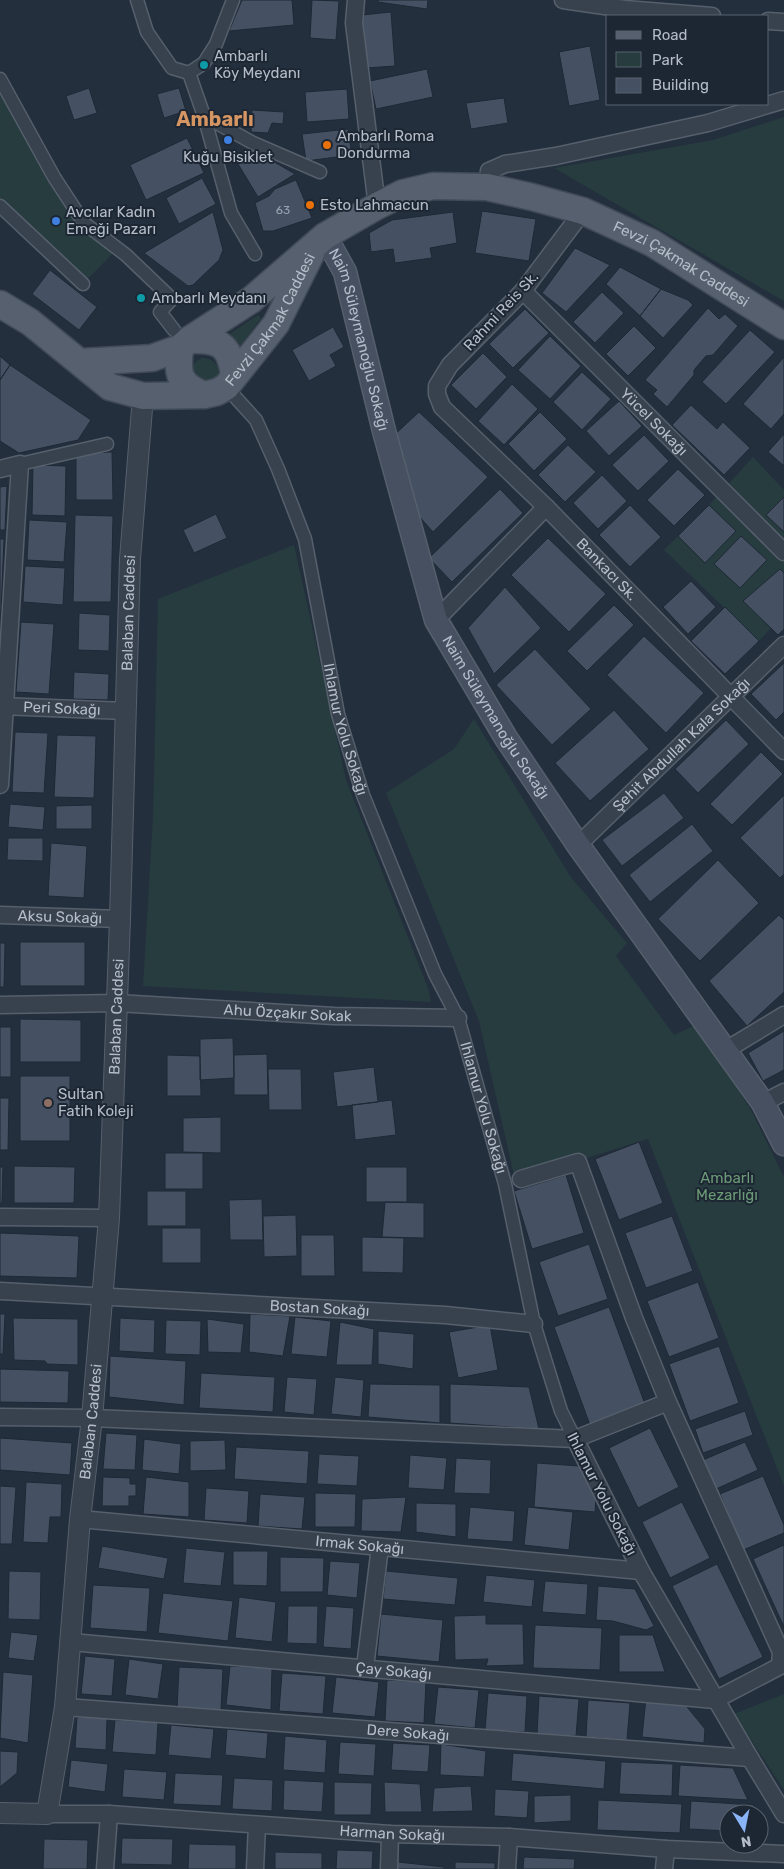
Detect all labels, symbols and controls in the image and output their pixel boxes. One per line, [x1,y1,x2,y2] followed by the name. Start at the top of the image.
[606,15,769,105] legend
[652,26,688,44] text: Road
[214,47,300,82] place label: Ambarlı Köy Meydanı
[652,51,683,69] text: Park
[198,59,210,71] marker: Ambarlı Köy Meydanı
[652,76,709,94] text: Building
[176,107,254,131] district label: Ambarlı
[337,127,434,162] place label: Ambarlı Roma Dondurma
[222,134,234,146] marker: Kuğu Bisiklet
[321,139,333,151] marker: Ambarlı Roma Dondurma
[183,148,273,166] place label: Kuğu Bisiklet
[320,196,429,214] place label: Esto Lahmacun
[304,199,316,211] marker: Esto Lahmacun
[66,203,156,238] place label: Avcılar Kadın Emeği Pazarı
[276,203,290,217] house number: 63
[50,215,62,227] marker: Avcılar Kadın Emeği Pazarı
[610,217,752,311] street label: Fevzi Çakmak Caddesi
[325,245,393,433] street label: Naim Süleymanoğlu Sokağı
[221,250,319,390] street label: Fevzi Çakmak Caddesi
[460,268,542,354] street label: Rahmi Reis Sk.
[151,289,266,307] place label: Ambarlı Meydanı
[135,292,147,304] marker: Ambarlı Meydanı
[616,384,691,459] street label: Yücel Sokağı
[573,535,641,604] street label: Bankacı Sk.
[118,554,139,671] street label: Balaban Caddesi
[438,632,553,802] street label: Naim Süleymanoğlu Sokağı
[320,662,372,798] street label: Ihlamur Yolu Sokağı
[609,674,754,815] street label: Şehit Abdullah Kala Sokağı
[23,698,101,719] street label: Peri Sokağı
[17,907,102,927] street label: Aksu Sokağı
[105,958,128,1075] street label: Balaban Caddesi
[223,1000,352,1025] street label: Ahu Özçakır Sokak
[456,1040,511,1176] street label: Ihlamur Yolu Sokağı
[58,1085,134,1120] place label: Sultan Fatih Koleji
[42,1097,54,1109] marker: Sultan Fatih Koleji
[696,1169,758,1204] park label: Ambarlı Mezarlığı
[269,1297,370,1320] street label: Bostan Sokağı
[76,1363,106,1481] street label: Balaban Caddesi
[563,1429,641,1559] street label: Ihlamur Yolu Sokağı
[315,1532,405,1558] street label: Irmak Sokağı
[355,1659,432,1683] street label: Çay Sokağı
[366,1720,450,1745] street label: Dere Sokağı
[719,1804,769,1854] north arrow
[339,1821,445,1844] street label: Harman Sokağı
[740,1832,753,1851] text: N

